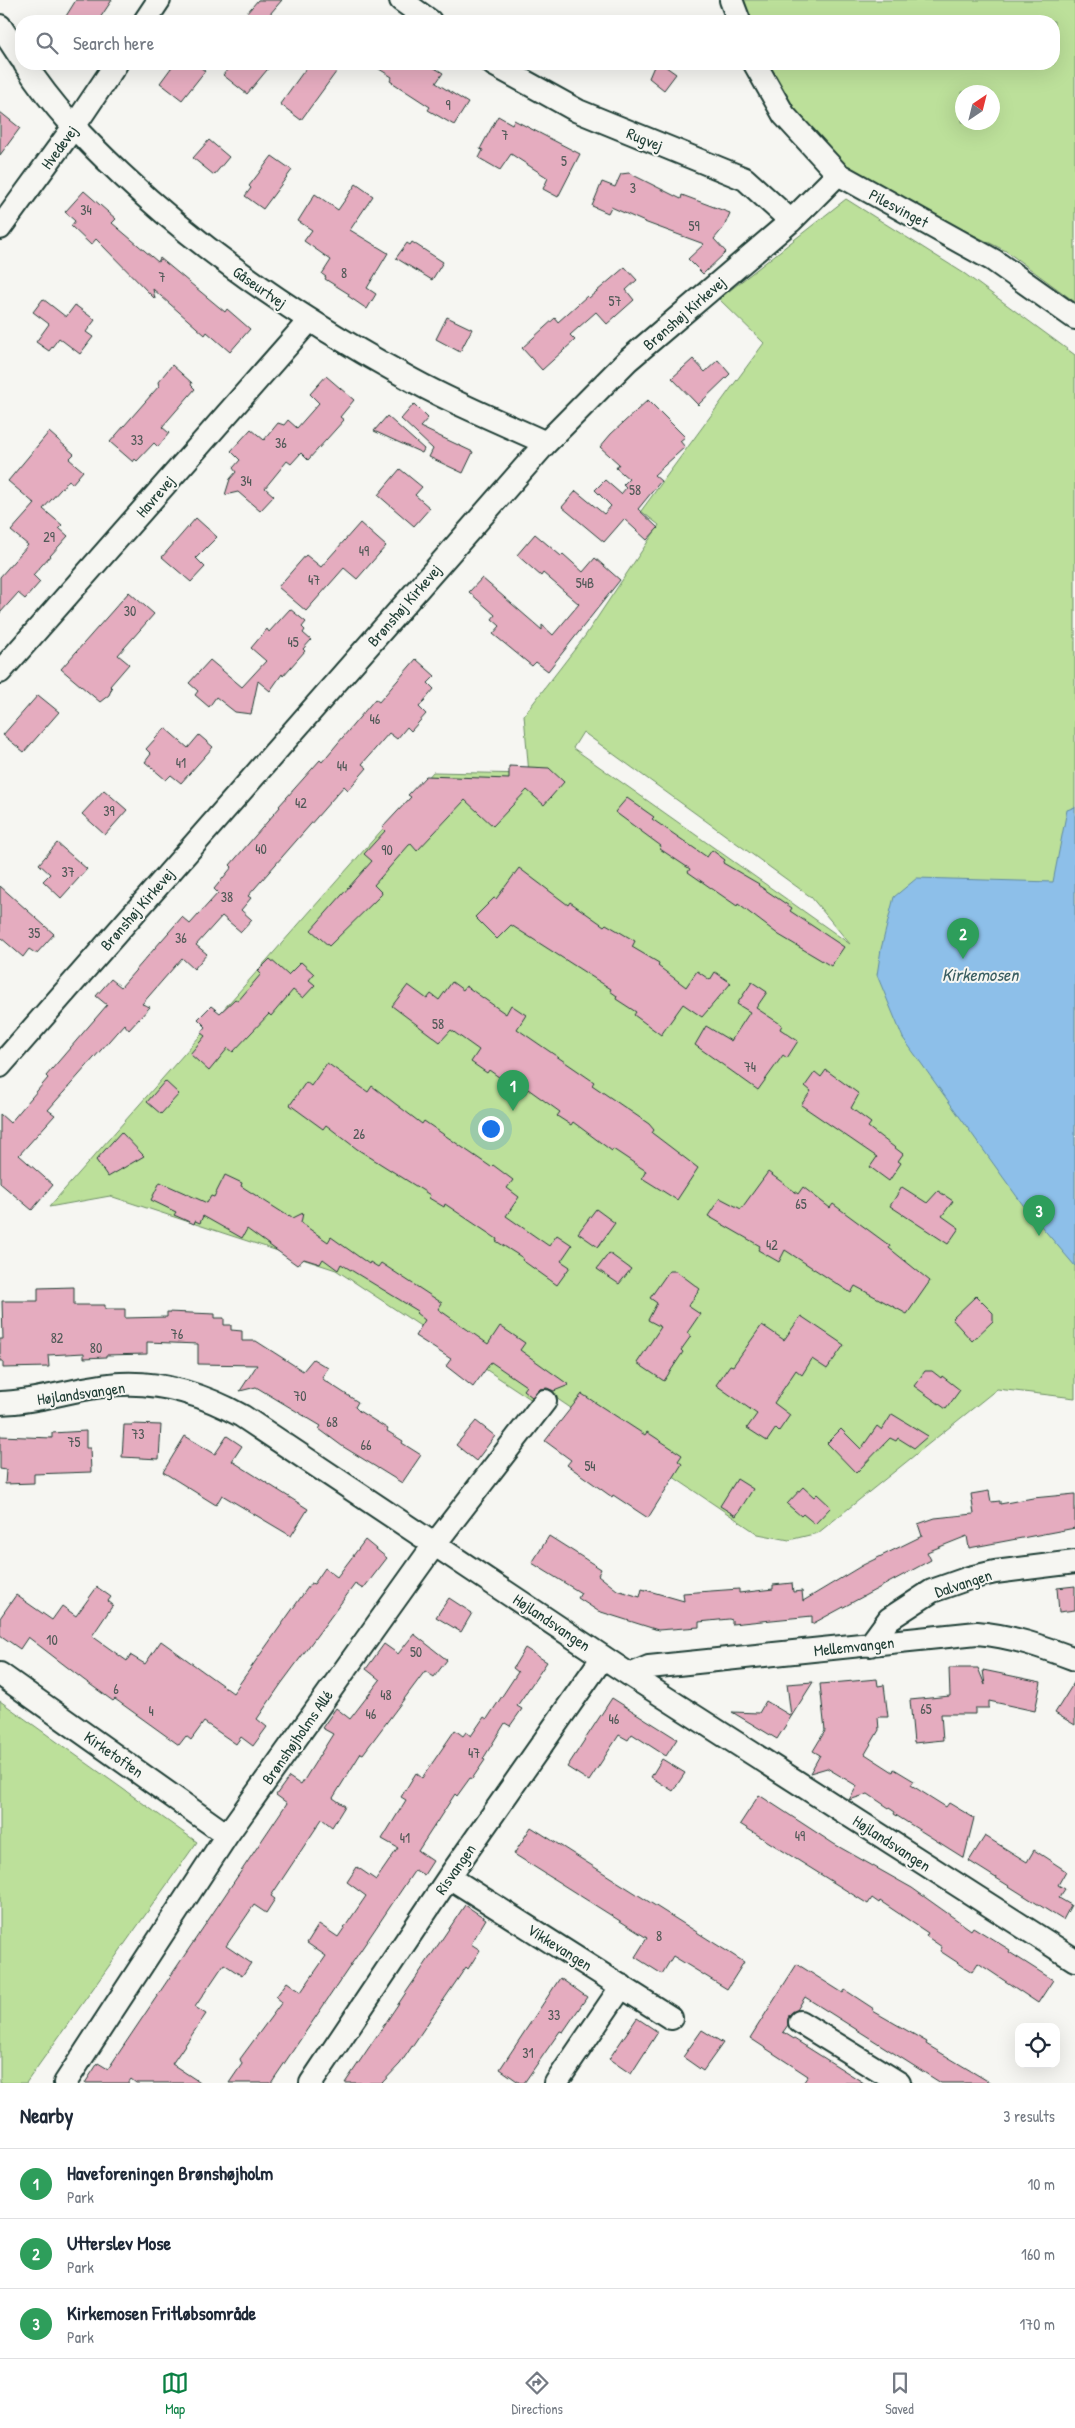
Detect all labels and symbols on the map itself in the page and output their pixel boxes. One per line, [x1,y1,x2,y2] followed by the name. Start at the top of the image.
[955,85,1000,130] north arrow
[445,95,451,114] house number: 9
[36,121,82,173] street label: Hvedevej
[624,122,666,156] street label: Rugvej
[502,125,509,144] house number: 7
[561,151,567,170] house number: 5
[630,178,636,197] house number: 3
[865,183,933,233] street label: Pilesvinget
[80,200,92,219] house number: 34
[688,216,700,235] house number: 59
[229,260,291,314] street label: Gåseurtvej
[341,263,347,282] house number: 8
[159,267,166,286] house number: 7
[638,271,730,355] street label: Brønshøj Kirkevej
[609,291,621,310] house number: 57
[131,430,143,449] house number: 33
[275,433,287,452] house number: 36
[131,470,179,522] street label: Havrevej
[240,471,252,490] house number: 34
[629,480,641,499] house number: 58
[43,527,55,546] house number: 29
[359,541,369,560] house number: 49
[362,559,446,651] street label: Brønshøj Kirkevej
[308,570,320,589] house number: 47
[576,573,594,592] house number: 54B
[124,601,136,620] house number: 30
[287,632,299,651] house number: 45
[370,709,381,728] house number: 46
[176,753,186,772] house number: 41
[337,756,347,775] house number: 44
[295,793,307,812] house number: 42
[103,801,115,820] house number: 39
[255,839,267,858] house number: 40
[381,840,393,859] house number: 90
[61,862,75,881] house number: 37
[95,863,179,955] street label: Brønshøj Kirkevej
[221,887,233,906] house number: 38
[947,918,979,959] pin: 2
[28,923,40,942] house number: 35
[175,928,187,947] house number: 36
[942,962,1020,987] water label: Kirkemosen
[432,1014,444,1033] house number: 58
[744,1057,756,1076] house number: 74
[497,1070,529,1111] pin: 1
[478,1116,504,1142] your location
[353,1124,365,1143] house number: 26
[795,1194,807,1213] house number: 65
[1023,1195,1055,1236] pin: 3
[766,1235,778,1254] house number: 42
[171,1324,184,1343] house number: 76
[51,1328,64,1347] house number: 82
[90,1338,102,1357] house number: 80
[36,1376,126,1410] street label: Højlandsvangen
[293,1386,307,1405] house number: 70
[326,1412,338,1431] house number: 68
[131,1424,145,1443] house number: 73
[68,1432,81,1451] house number: 75
[360,1435,372,1454] house number: 66
[584,1456,596,1475] house number: 54
[932,1563,994,1603] street label: Dalvangen
[509,1588,595,1656] street label: Højlandsvangen
[46,1630,58,1649] house number: 10
[813,1631,895,1661] street label: Mellemvangen
[410,1642,422,1661] house number: 50
[113,1679,119,1698] house number: 6
[256,1685,338,1789] street label: Brønshøjholms Allé
[380,1685,392,1704] house number: 48
[920,1699,932,1718] house number: 65
[148,1701,154,1720] house number: 4
[366,1704,377,1723] house number: 46
[609,1709,620,1728] house number: 46
[80,1726,148,1782] street label: Kirketoften
[468,1743,480,1762] house number: 47
[849,1810,935,1876] street label: Højlandsvangen
[795,1826,805,1845] house number: 49
[400,1828,410,1847] house number: 41
[429,1839,481,1899] street label: Risvangen
[523,1918,597,1976] street label: Vikkevangen
[656,1926,662,1945] house number: 8
[548,2005,560,2024] house number: 33
[522,2043,534,2062] house number: 31

